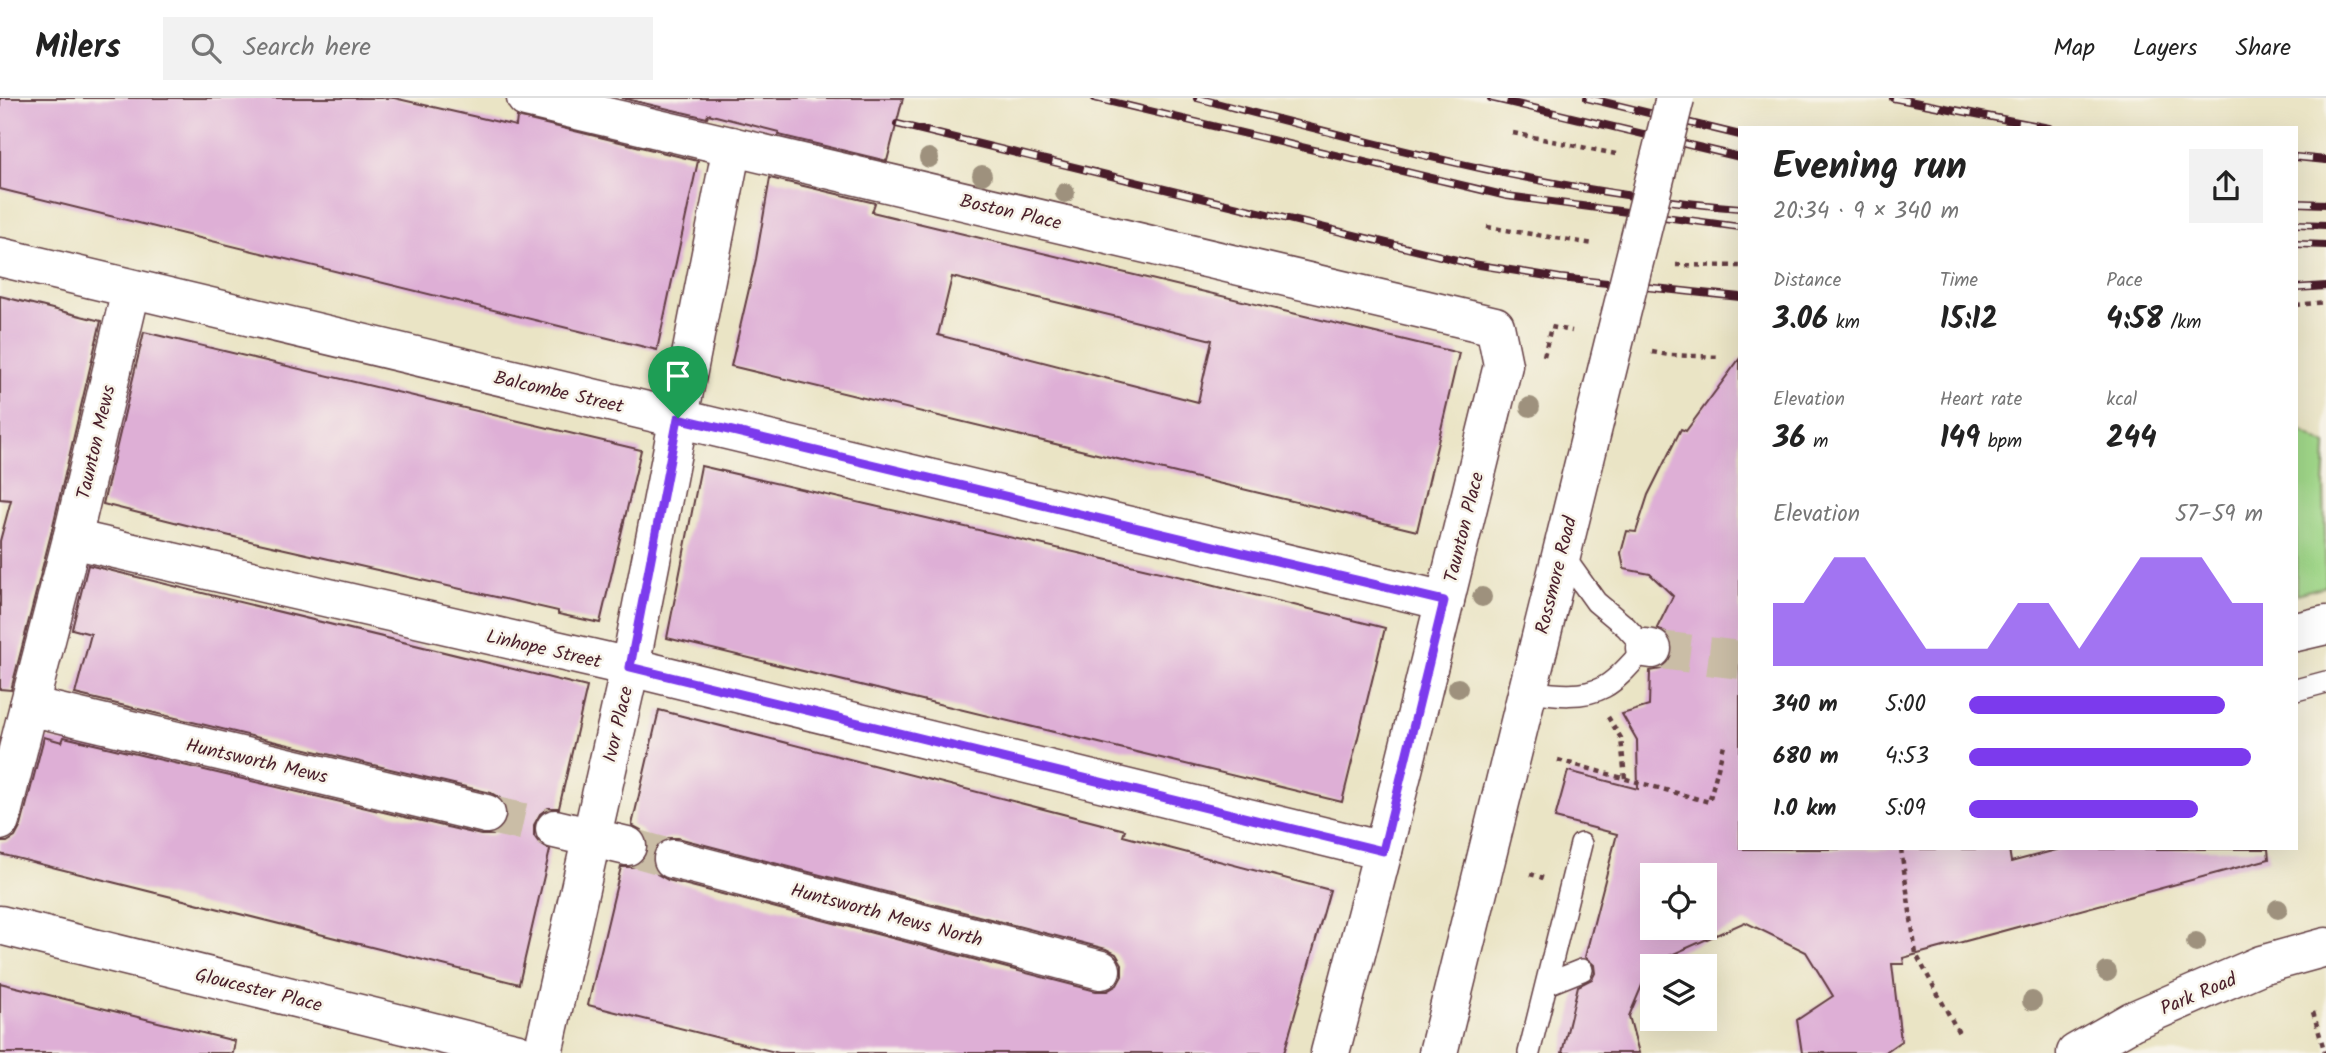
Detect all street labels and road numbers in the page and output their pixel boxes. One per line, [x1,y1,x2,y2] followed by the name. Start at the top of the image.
[957,187,1065,239] street label: Boston Place
[491,363,627,423] street label: Balcombe Street
[69,382,125,503] street label: Taunton Mews
[1437,469,1493,586] street label: Taunton Place
[1528,513,1586,637] street label: Rossmore Road
[483,622,605,678] street label: Linhope Street
[596,683,642,765] street label: Ivor Place
[183,731,330,793] street label: Huntsworth Mews
[787,876,986,956] street label: Huntsworth Mews North
[192,961,326,1021] street label: Gloucester Place
[2156,965,2242,1024] street label: Park Road

